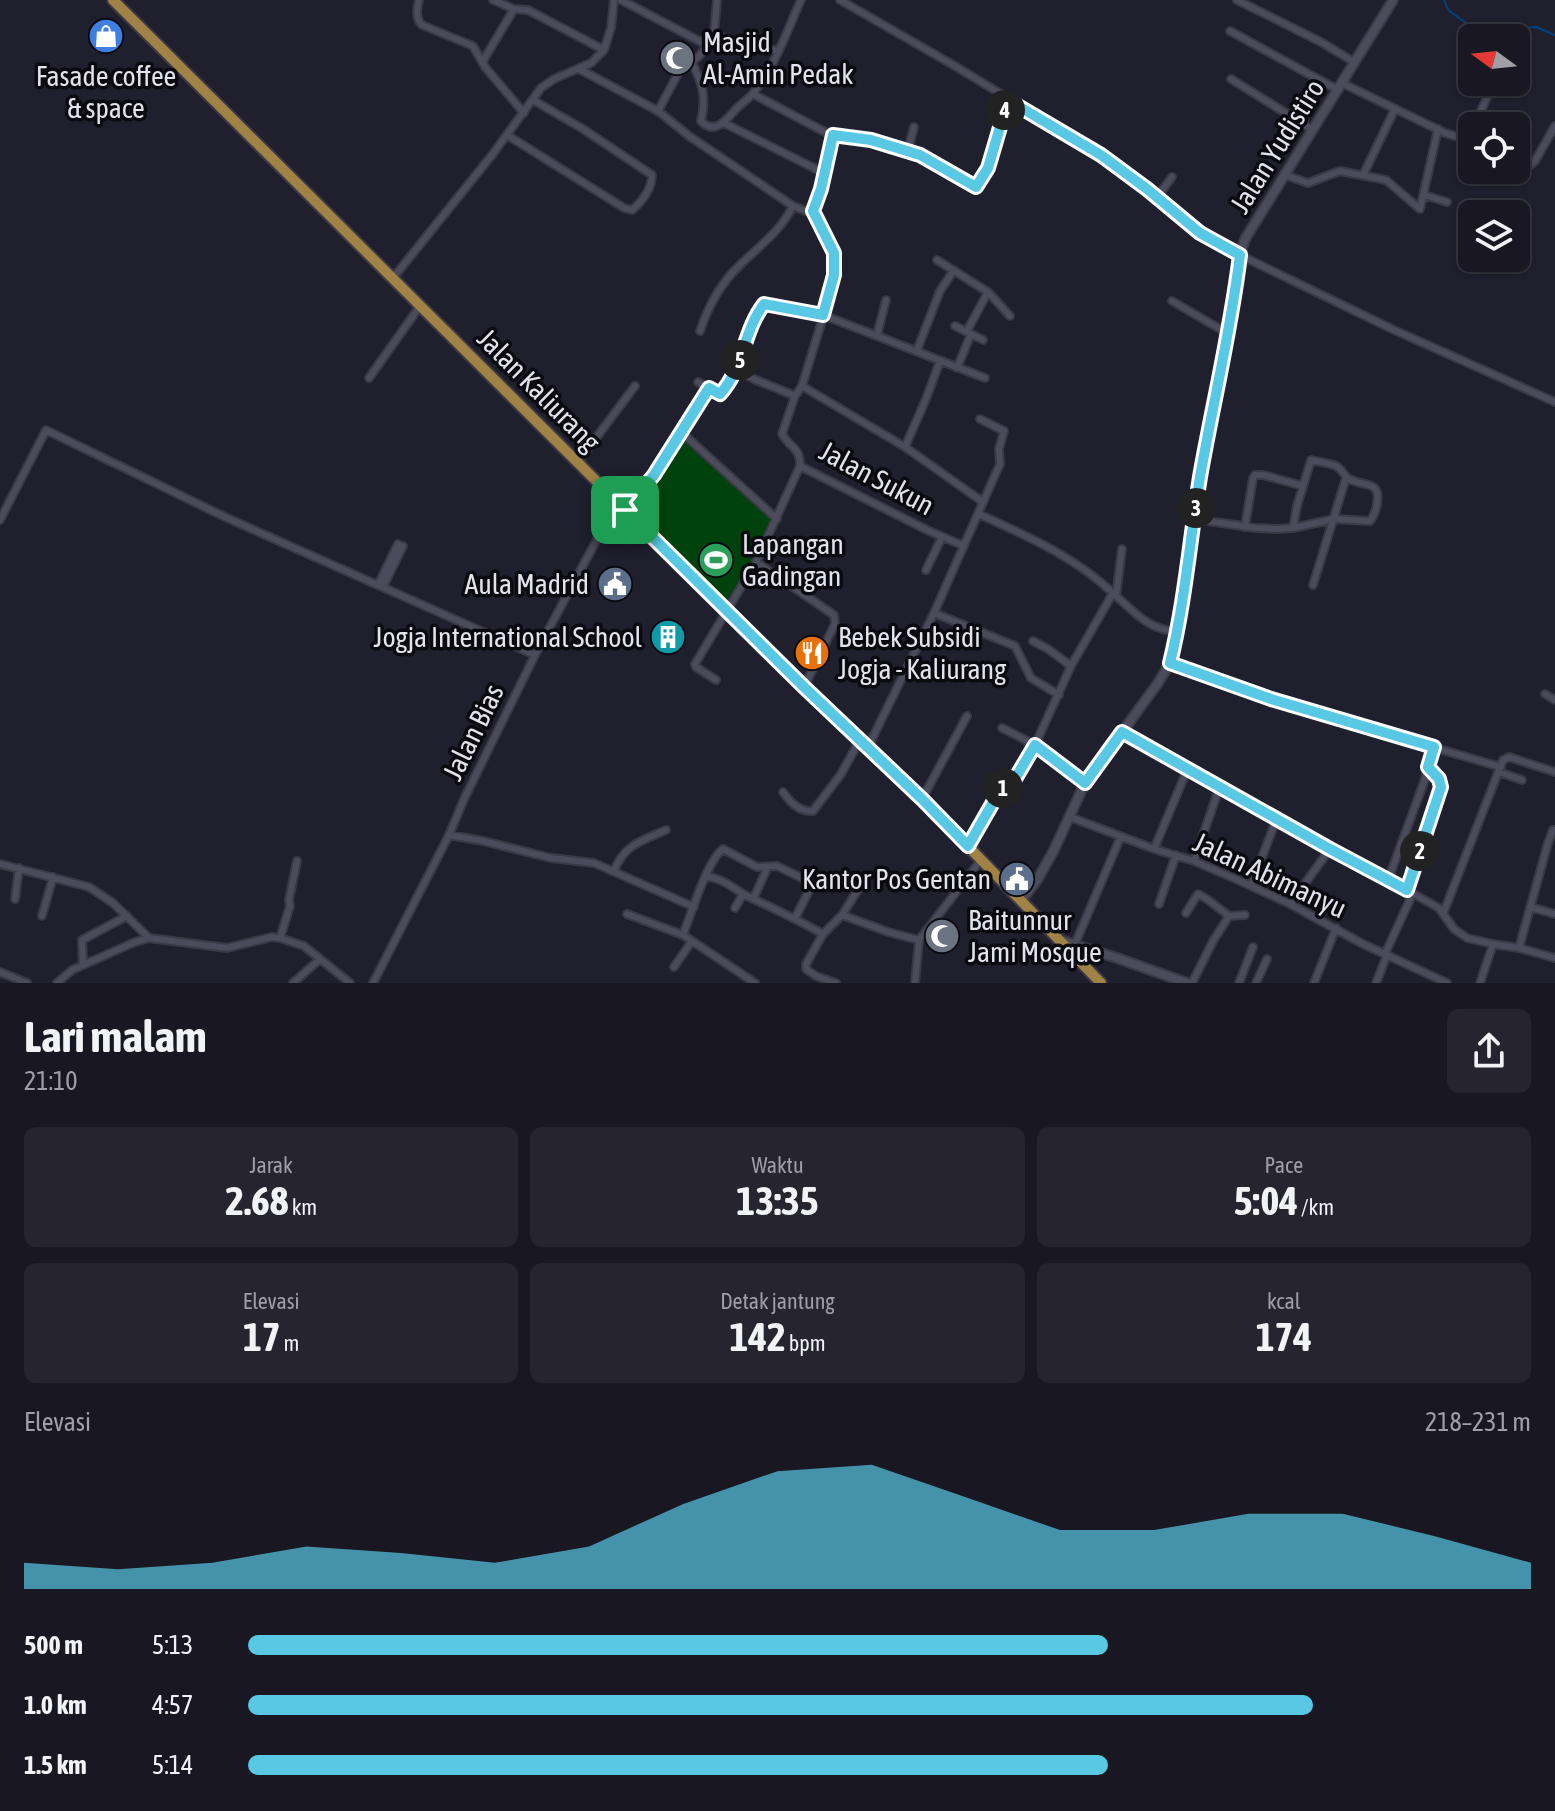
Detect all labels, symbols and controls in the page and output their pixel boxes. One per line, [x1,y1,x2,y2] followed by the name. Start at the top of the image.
[87,17,125,55] shop icon: Fasade coffee & space
[1458,24,1530,96] north arrow
[1458,24,1530,272] map controls
[703,26,854,90] place label: Masjid Al-Amin Pedak
[658,39,696,77] mosque icon: Masjid Al-Amin Pedak
[36,60,176,124] place label: Fasade coffee & space
[1223,73,1331,219] street label: Jalan Yudistiro
[985,90,1025,130] pin: 4
[1000,97,1010,123] text: 4
[1458,112,1530,184] button: locate
[1458,200,1530,272] button: layers
[471,322,607,458] street label: Jalan Kaliurang
[720,340,760,380] pin: 5
[735,347,745,373] text: 5
[815,435,939,521] street label: Jalan Sukun
[591,476,659,544] pin
[603,488,647,532] icon: arrive
[1176,488,1216,528] pin: 3
[1191,495,1201,521] text: 3
[742,528,844,592] place label: Lapangan Gadingan
[697,541,735,579] sports icon: Lapangan Gadingan
[596,565,634,603] public building icon: Aula Madrid
[464,568,589,600] place label: Aula Madrid
[649,618,687,656] building icon: Jogja International School
[374,621,643,653] place label: Jogja International School
[838,621,1006,685] place label: Bebek Subsidi Jogja - Kaliurang
[793,634,831,672] restaurant icon: Bebek Subsidi Jogja - Kaliurang
[436,679,510,785] street label: Jalan Bias
[983,768,1023,808] pin: 1
[998,775,1008,801] text: 1
[1188,826,1352,924] street label: Jalan Abimanyu
[1400,831,1440,871] pin: 2
[1415,838,1425,864] text: 2
[998,860,1036,898] public building icon: Kantor Pos Gentan
[802,863,991,895] place label: Kantor Pos Gentan
[968,904,1102,968] place label: Baitunnur Jami Mosque
[923,917,961,955] mosque icon: Baitunnur Jami Mosque
[1447,1009,1531,1093] button: share
[24,1011,207,1061] text: Lari malam
[24,1066,78,1096] text: 21:10
[250,1152,293,1178] text: Jarak
[751,1152,804,1178] text: Waktu
[1264,1152,1303,1178] text: Pace
[225,1178,289,1223] text: 2.68
[736,1178,819,1223] text: 13:35
[1234,1178,1298,1223] text: 5:04
[289,1194,317,1220] text: km
[1298,1194,1334,1220] text: /km
[243,1288,299,1314] text: Elevasi
[720,1288,835,1314] text: Detak jantung
[1267,1288,1301,1314] text: kcal
[243,1314,281,1359] text: 17
[729,1314,786,1359] text: 142
[1256,1314,1312,1359] text: 174
[281,1330,299,1356] text: m
[786,1330,826,1356] text: bpm
[24,1407,91,1437] text: Elevasi
[1425,1407,1531,1437] text: 218–231 m
[24,1630,83,1660] text: 500 m
[152,1630,193,1660] text: 5:13
[24,1690,87,1720] text: 1.0 km
[152,1690,193,1720] text: 4:57
[24,1750,87,1780] text: 1.5 km
[152,1750,193,1780] text: 5:14

